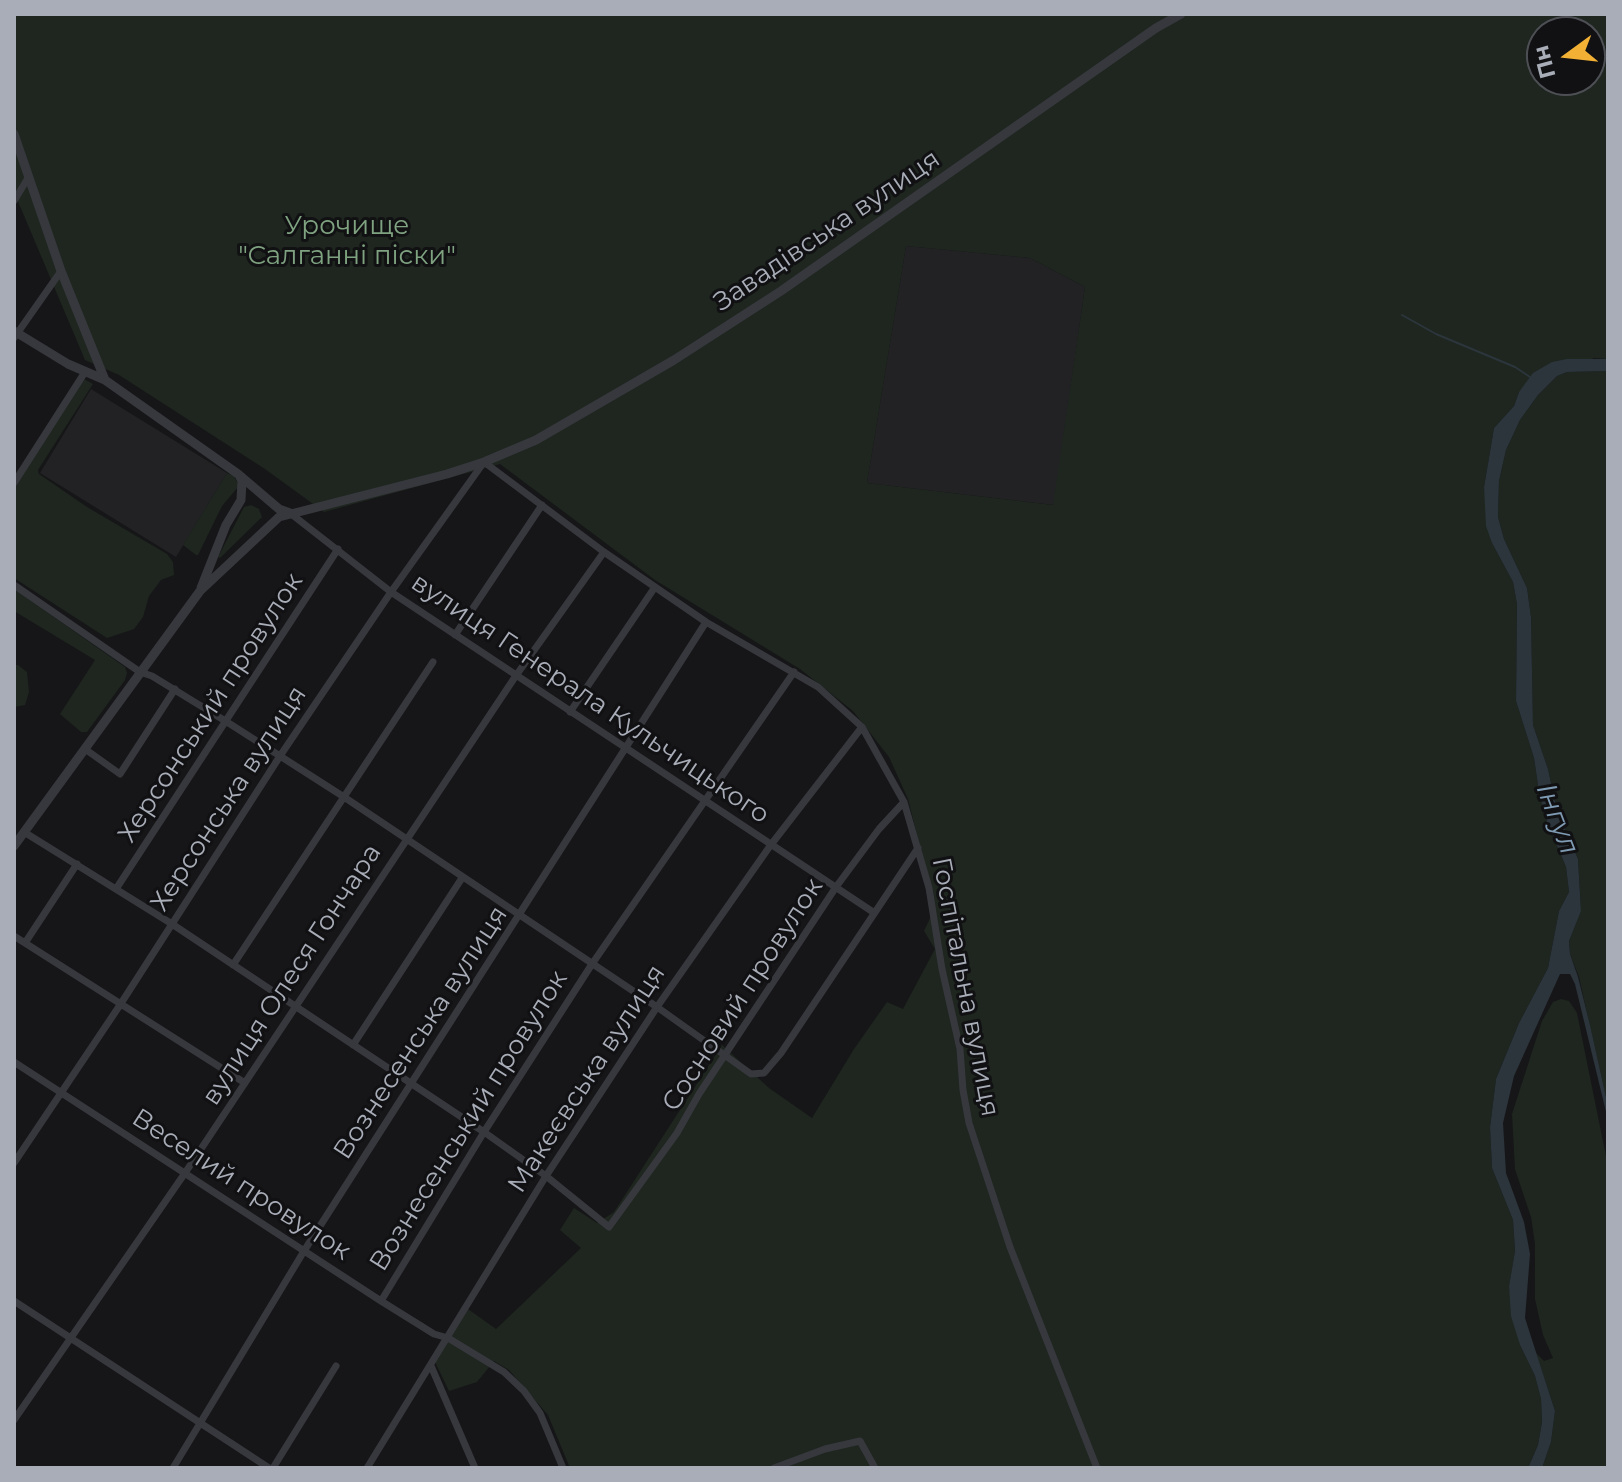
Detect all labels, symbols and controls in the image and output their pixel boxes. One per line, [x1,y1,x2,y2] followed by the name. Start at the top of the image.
[1526,16,1606,96] north arrow
[1527,42,1562,81] text: Пн
[708,144,946,318] street label: Завадівська вулиця
[238,210,456,272] park label: Урочище "Салганні піски"
[112,567,310,849] street label: Херсонський провулок
[405,567,775,831] street label: вулиця Генерала Кульчицького
[145,681,313,917] street label: Херсонська вулиця
[1528,779,1586,859] water label: Інгул
[196,839,388,1111] street label: вулиця Олеся Гончара
[925,855,1005,1119] street label: Госпітальна вулиця
[656,873,830,1117] street label: Сосновий провулок
[328,901,514,1165] street label: Вознесенська вулиця
[502,959,672,1199] street label: Макеєвська вулиця
[364,965,574,1277] street label: Вознесенський провулок
[126,1103,356,1267] street label: Веселий провулок

